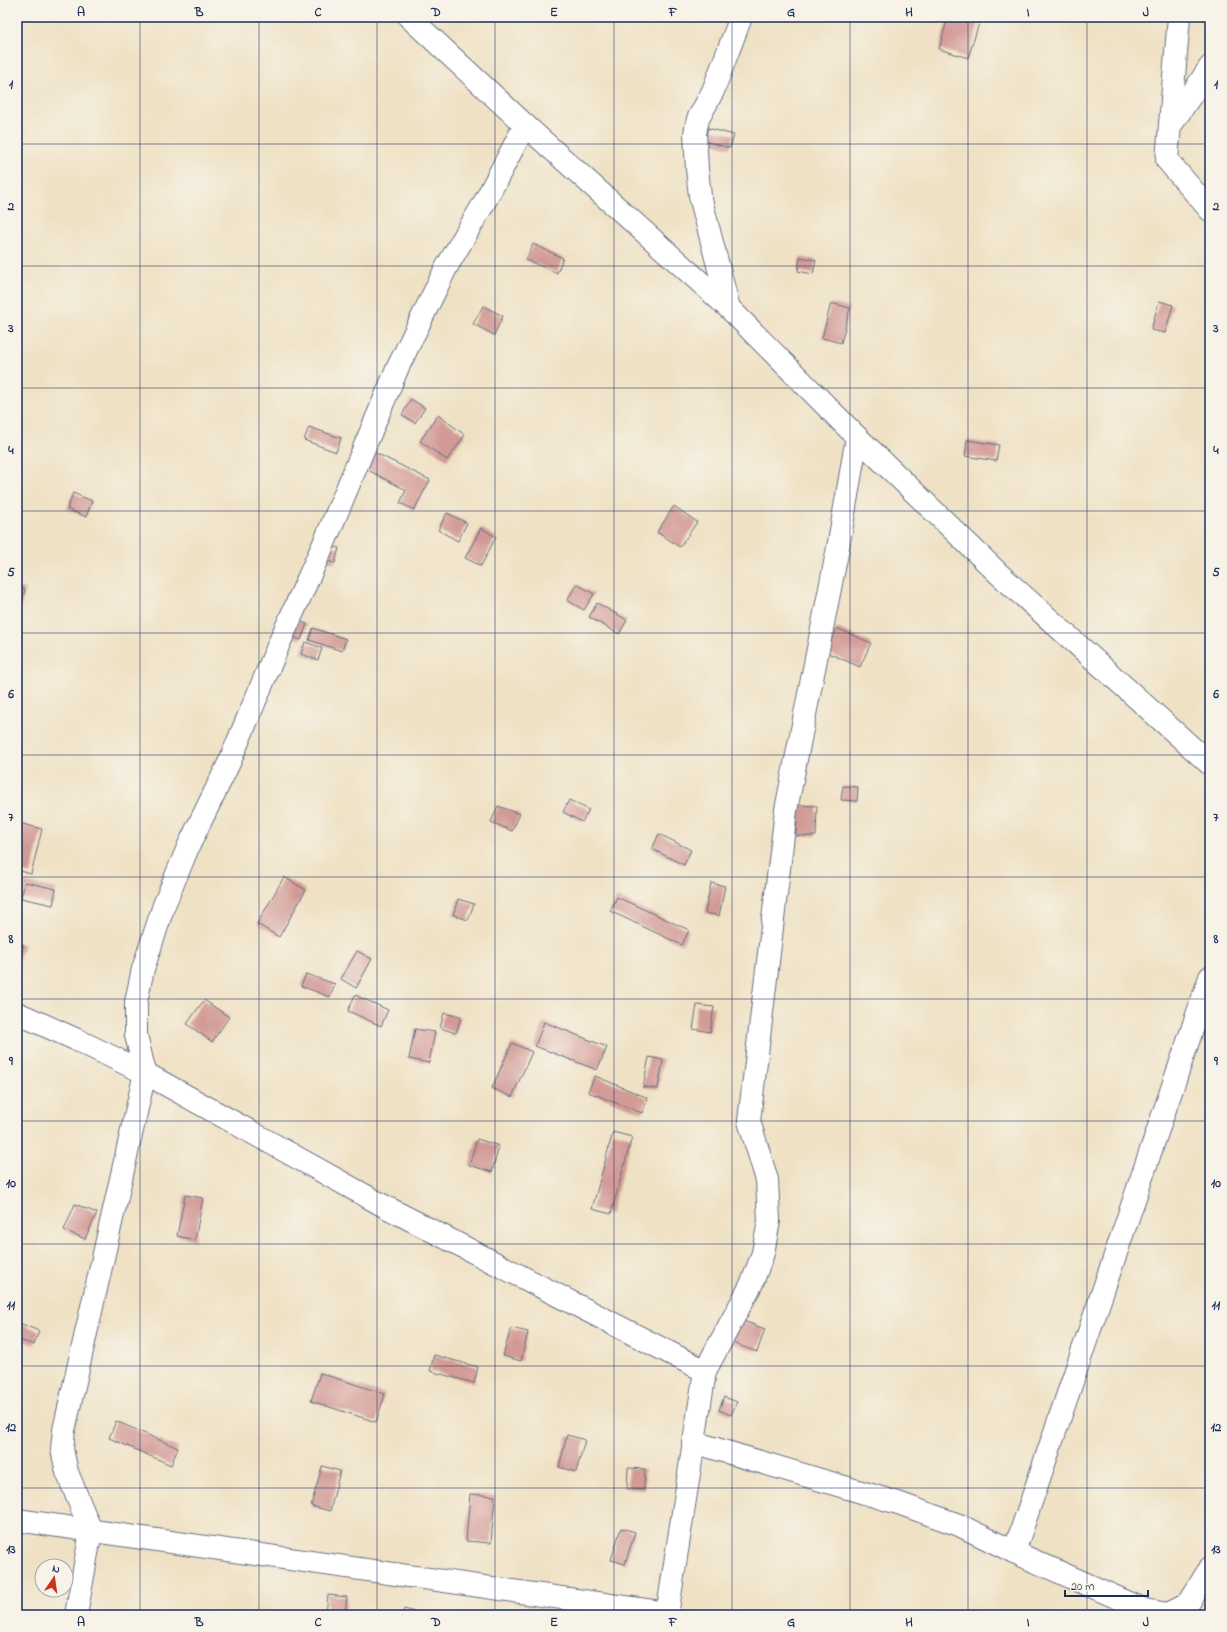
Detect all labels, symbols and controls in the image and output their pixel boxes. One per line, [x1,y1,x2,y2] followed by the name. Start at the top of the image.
[77,3,85,22] text: A
[194,3,204,22] text: B
[314,3,322,22] text: C
[430,3,441,22] text: D
[550,3,558,22] text: E
[668,3,678,22] text: F
[787,3,795,22] text: G
[905,3,913,22] text: H
[1026,3,1030,22] text: I
[1143,3,1149,22] text: J
[9,75,14,94] text: 1
[1214,75,1219,94] text: 1
[7,197,15,216] text: 2
[1212,197,1220,216] text: 2
[7,319,14,338] text: 3
[1212,319,1219,338] text: 3
[7,441,14,460] text: 4
[1212,441,1219,460] text: 4
[7,563,15,582] text: 5
[1212,563,1220,582] text: 5
[7,685,14,704] text: 6
[1212,685,1219,704] text: 6
[8,808,14,827] text: 7
[1213,808,1219,827] text: 7
[8,930,14,949] text: 8
[1213,930,1219,949] text: 8
[8,1052,14,1071] text: 9
[1213,1052,1219,1071] text: 9
[6,1174,16,1193] text: 10
[1211,1174,1221,1193] text: 10
[7,1296,16,1315] text: 11
[1212,1296,1221,1315] text: 11
[6,1418,17,1437] text: 12
[1211,1418,1222,1437] text: 12
[6,1540,16,1559] text: 13
[1211,1540,1221,1559] text: 13
[34,1558,74,1598] north arrow
[51,1561,61,1578] text: N
[1065,1572,1148,1598] scale bar
[1071,1578,1094,1596] text: 20 m
[77,1613,85,1632] text: A
[194,1613,204,1632] text: B
[314,1613,322,1632] text: C
[430,1613,441,1632] text: D
[550,1613,558,1632] text: E
[668,1613,678,1632] text: F
[787,1613,795,1632] text: G
[905,1613,913,1632] text: H
[1026,1613,1030,1632] text: I
[1143,1613,1149,1632] text: J

